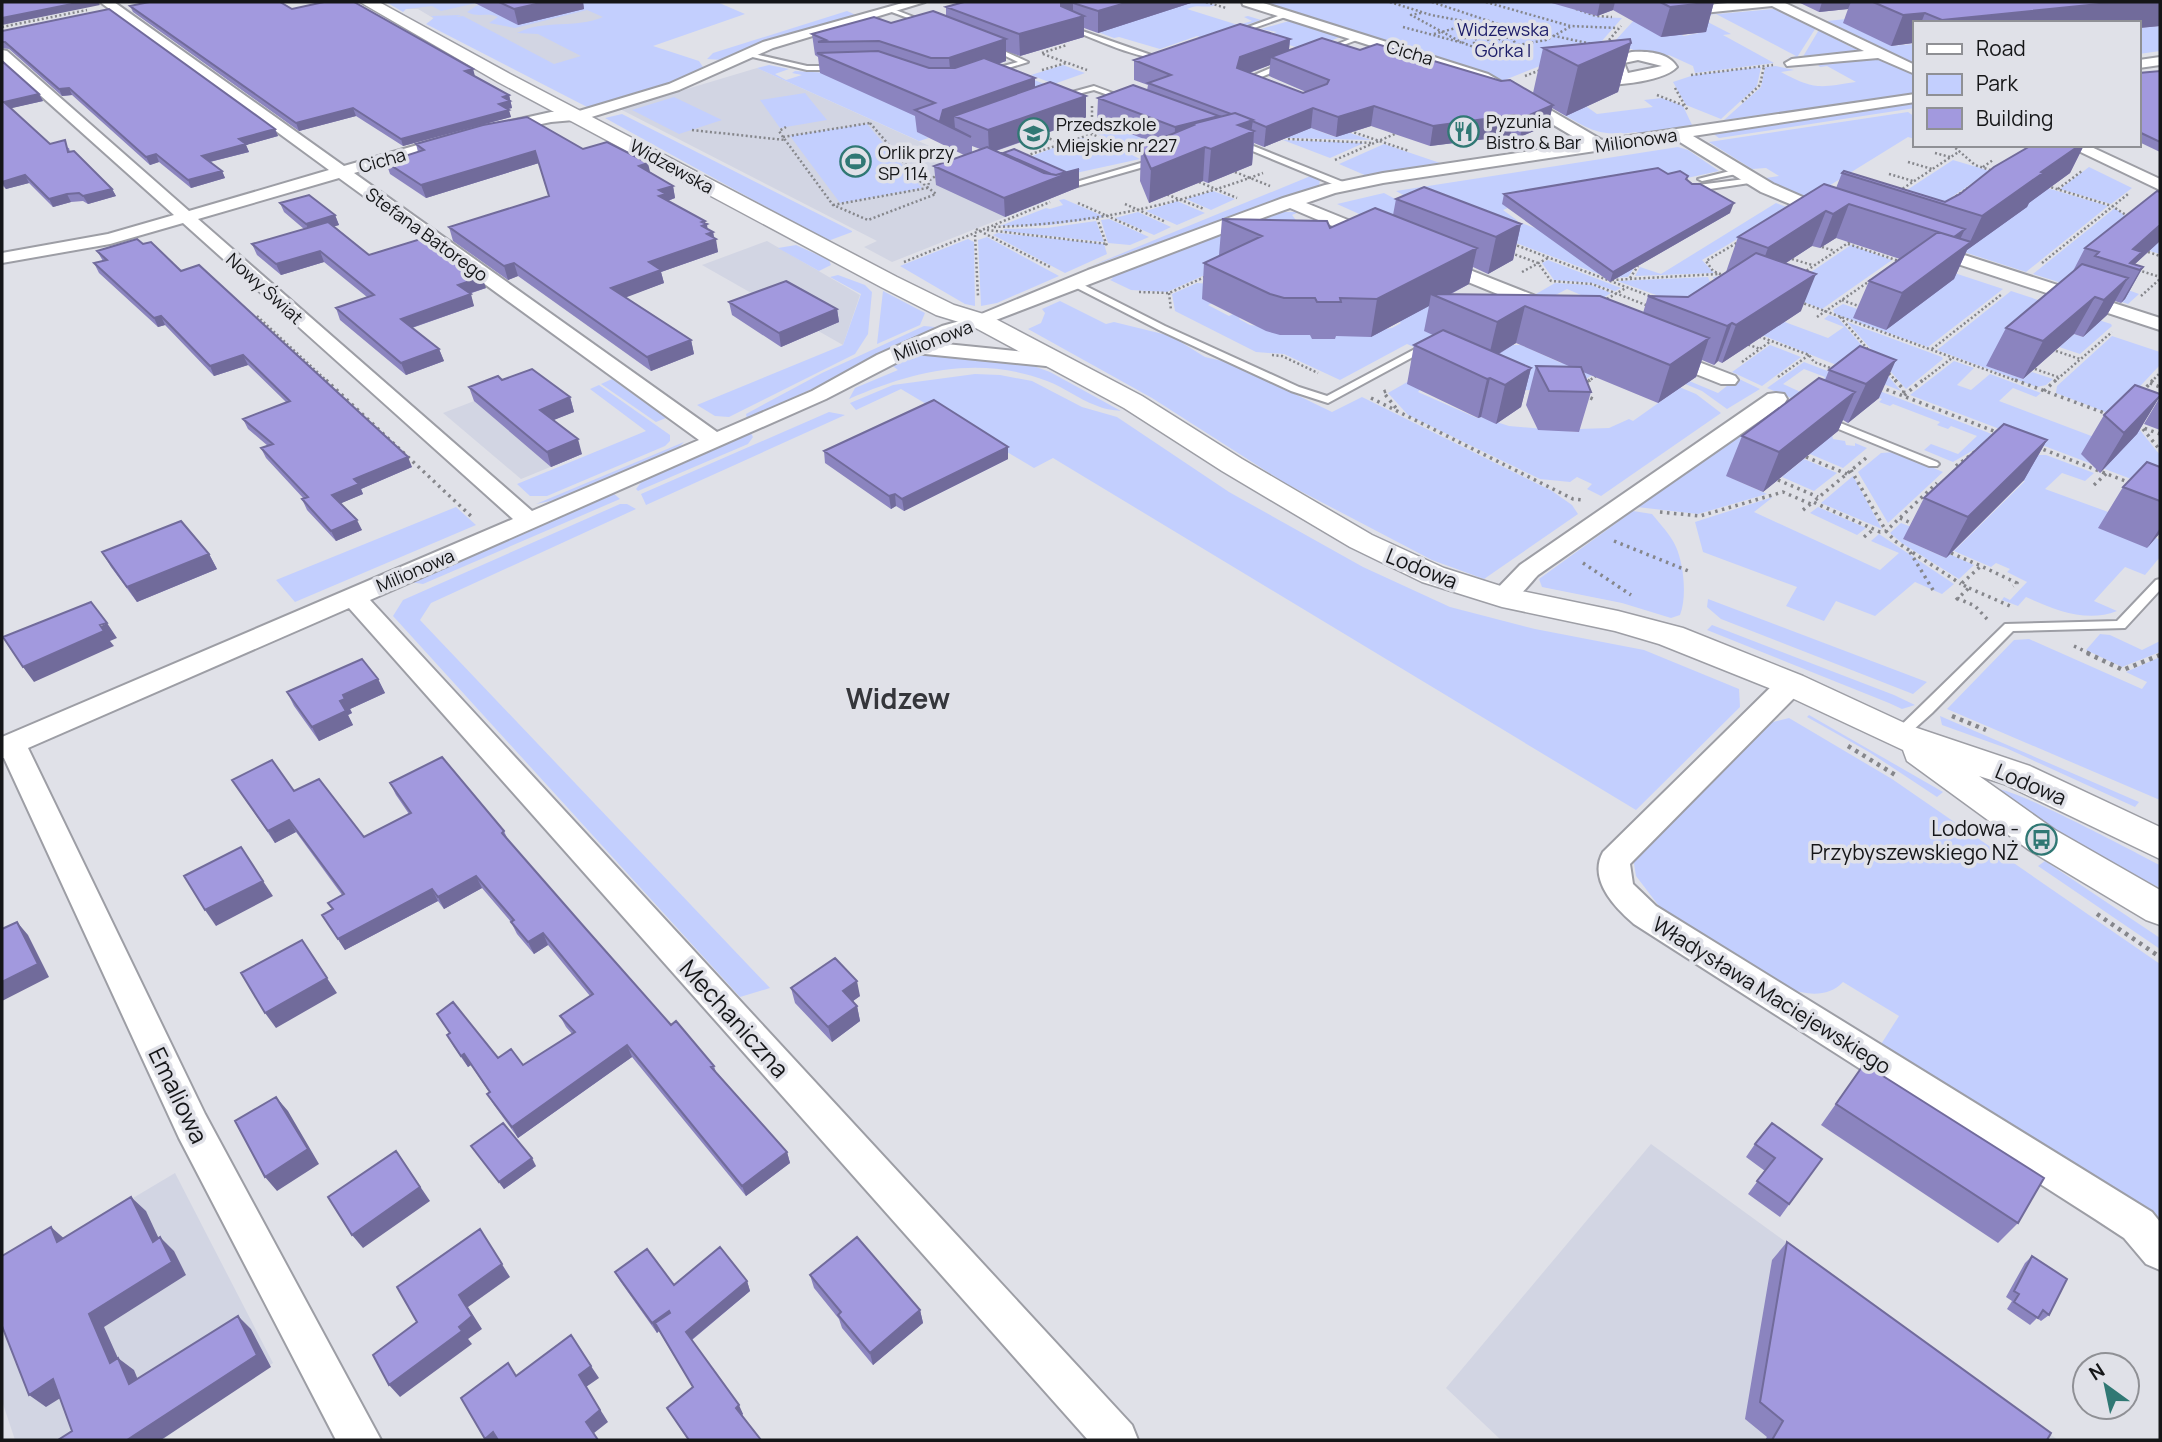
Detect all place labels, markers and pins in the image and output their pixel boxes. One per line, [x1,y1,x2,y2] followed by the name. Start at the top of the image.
[1486,109,1582,154] place label: Pyzunia Bistro & Bar
[1056,112,1177,157] place label: Przedszkole Miejskie nr 227
[1446,114,1480,148] restaurant icon: Pyzunia Bistro & Bar
[1016,117,1050,151] school or university icon: Przedszkole Miejskie nr 227
[878,140,955,185] place label: Orlik przy SP 114
[838,145,872,179] sports icon: Orlik przy SP 114
[1810,814,2019,866] place label: Lodowa - Przybyszewskiego NŻ
[2025,823,2059,857] bus stop icon: Lodowa - Przybyszewskiego NŻ

